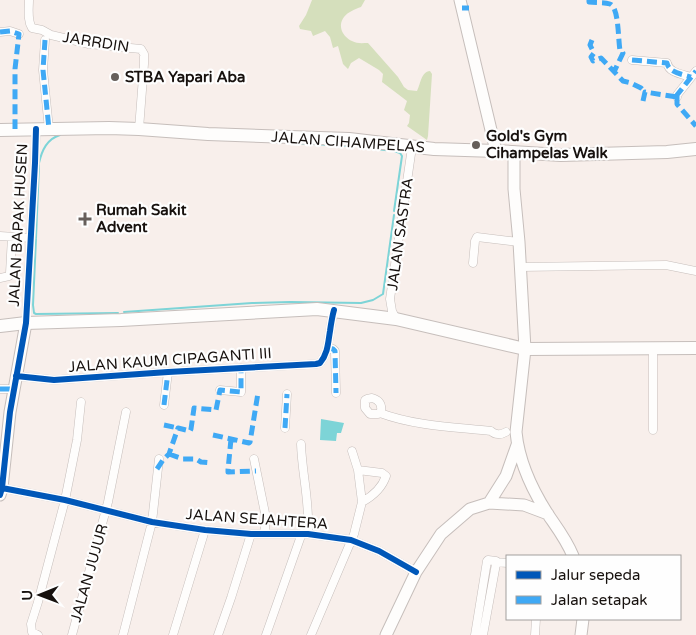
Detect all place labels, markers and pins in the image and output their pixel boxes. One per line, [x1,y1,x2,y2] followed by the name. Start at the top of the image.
[125,68,245,87] place label: STBA Yapari Aba
[109,71,121,83] marker: STBA Yapari Aba
[486,127,608,163] place label: Gold's Gym Cihampelas Walk
[470,139,482,151] marker: Gold's Gym Cihampelas Walk
[96,201,187,236] place label: Rumah Sakit Advent
[78,212,92,226] marker: Rumah Sakit Advent

